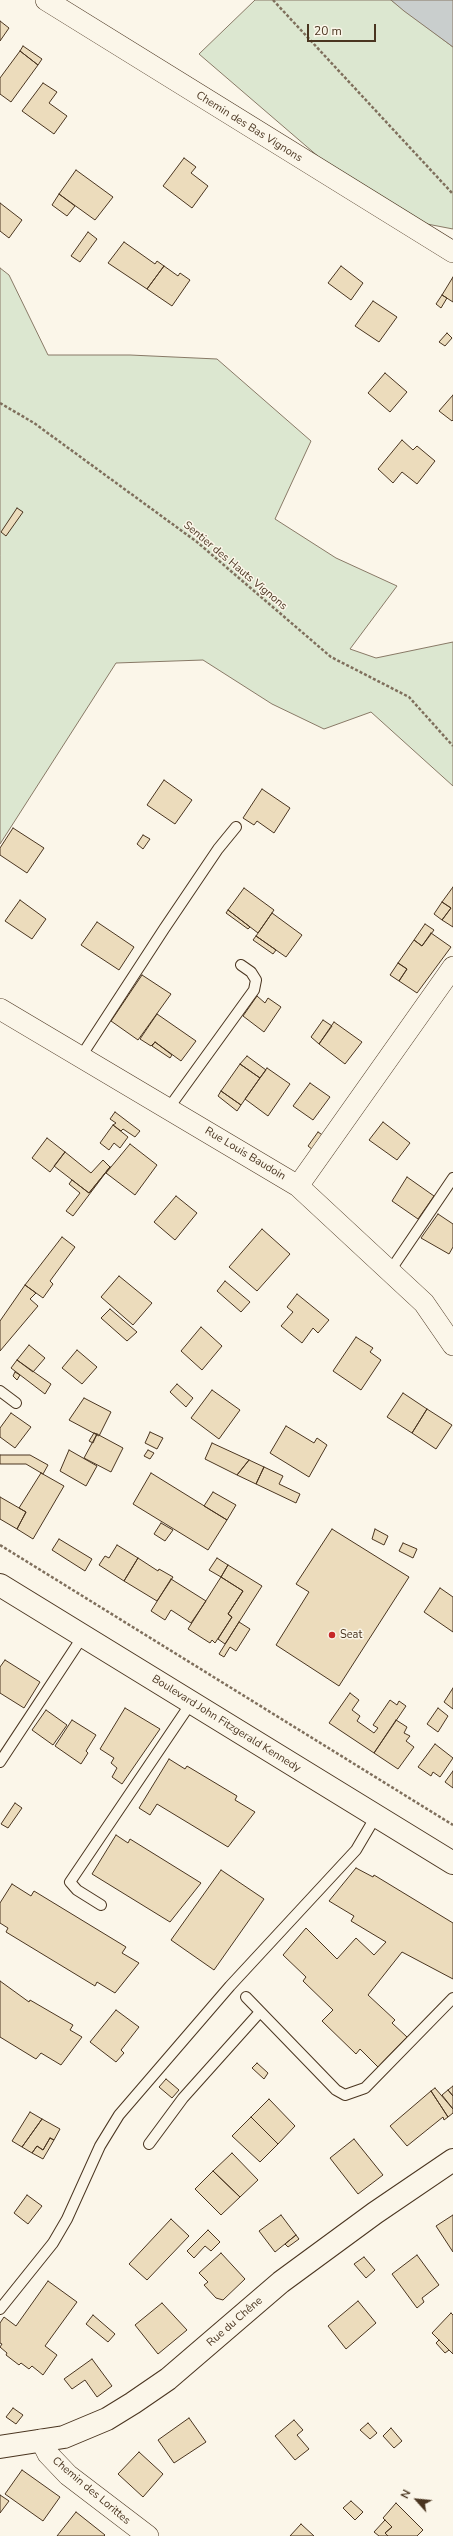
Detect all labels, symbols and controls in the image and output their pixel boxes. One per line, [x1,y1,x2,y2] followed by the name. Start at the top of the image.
[309,16,378,42] scale bar
[314,23,342,39] text: 20 m
[193,89,305,165] street label: Chemin des Bas Vignons
[181,519,289,613] street label: Sentier des Hauts Vignons
[202,1125,288,1183] street label: Rue Louis Baudoin
[340,1628,362,1642] place label: Seat
[327,1630,337,1640] marker: Seat
[149,1673,303,1775] street label: Boulevard John Fitzgerald Kennedy
[205,2294,265,2350] street label: Rue du Chêne
[49,2454,133,2528] street label: Chemin des Lorittes
[397,2480,437,2520] north arrow
[397,2487,414,2501] text: N

